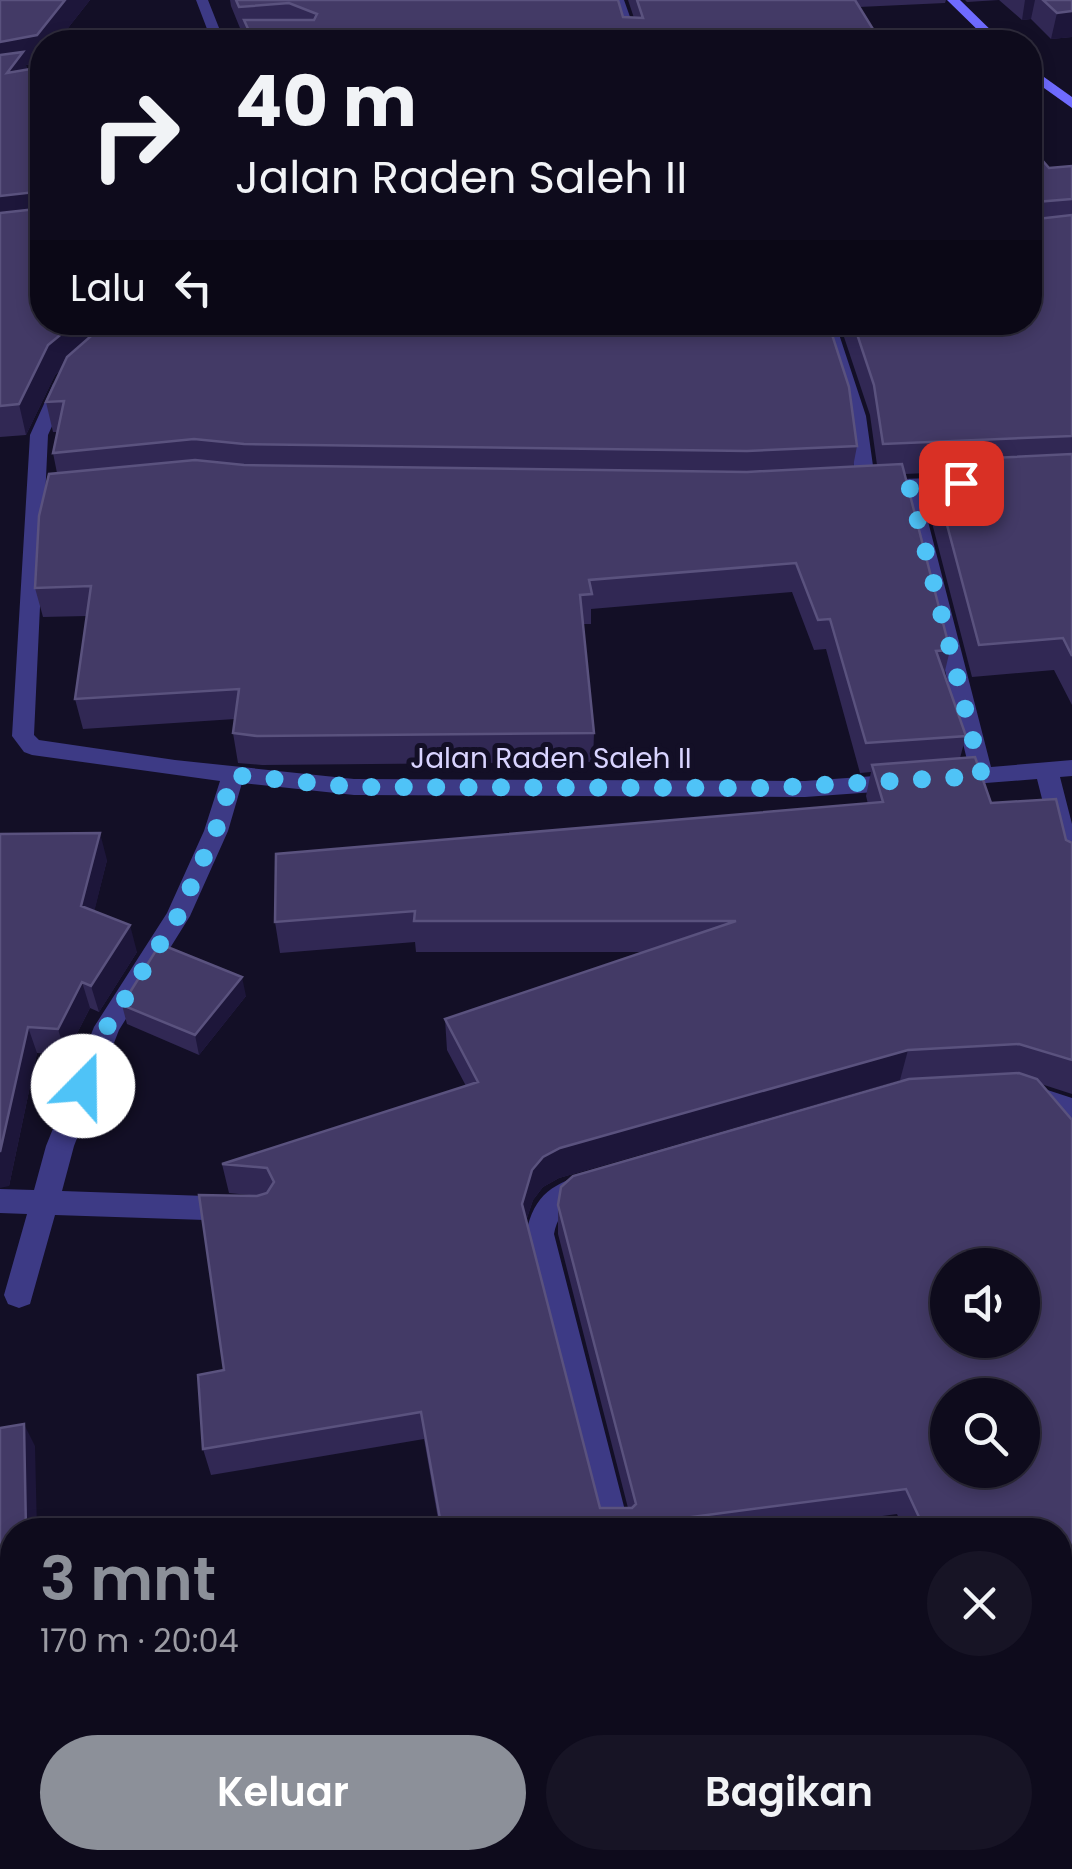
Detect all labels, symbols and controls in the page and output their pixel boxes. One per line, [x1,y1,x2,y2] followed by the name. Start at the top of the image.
[235,52,417,151] text: 40 m
[70,70,200,200] icon: right
[235,146,687,209] text: Jalan Raden Saleh II
[166,260,221,315] icon: left
[70,261,146,314] text: Lalu
[919,441,1004,526] pin
[934,456,989,511] icon: arrive
[410,739,692,778] street label: Jalan Raden Saleh II
[31,1034,135,1138] position arrow
[930,1248,1040,1488] map controls
[930,1248,1040,1358] button: sound
[930,1378,1040,1488] button: search
[40,1537,216,1621] text: 3 mnt
[927,1551,1032,1656] button: close
[40,1618,239,1663] text: 170 m · 20:04
[40,1735,526,1850] button: Keluar
[546,1735,1032,1850] button: Bagikan

